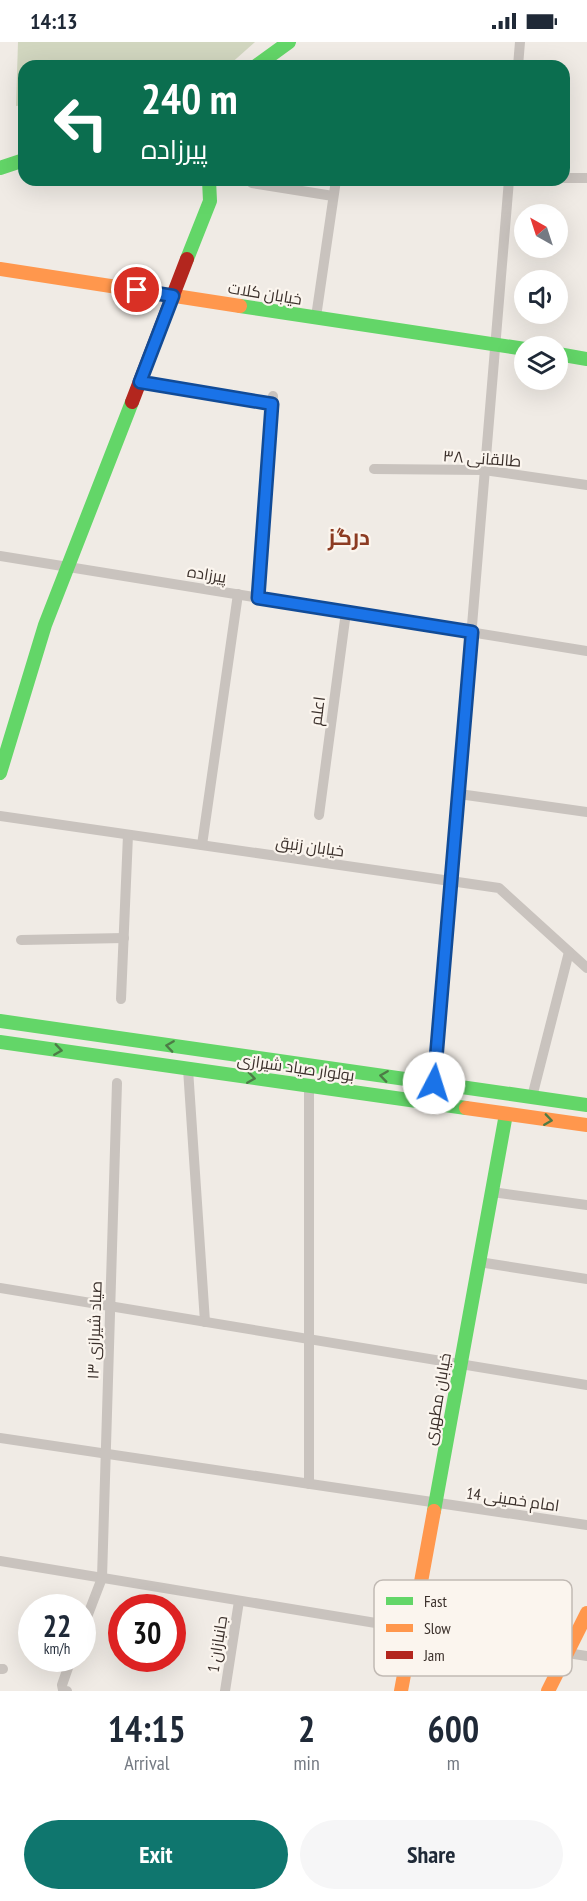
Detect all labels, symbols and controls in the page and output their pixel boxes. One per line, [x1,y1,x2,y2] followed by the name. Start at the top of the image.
[30,7,78,35] text: 14:13
[141,71,238,126] text: 240 m
[42,84,120,162] icon: left
[141,132,207,166] text: پیرزاده
[514,204,568,258] north arrow
[514,204,568,390] map controls
[111,264,162,315] pin
[514,270,568,324] button: sound
[120,273,153,306] icon: arrive
[226,277,303,310] street label: خیابان کلات
[514,336,568,390] button: layers
[442,445,522,472] street label: طالقانی ۳۸
[327,523,370,551] district label: درگز
[186,561,229,589] street label: پیرزاده
[305,695,331,727] street label: اعلم
[274,831,345,862] street label: خیابان زنبق
[165,1040,174,1052] one-way arrow
[53,1044,63,1056] one-way arrow
[236,1049,356,1086] street label: بولوار صیاد شیرازی
[402,1051,466,1115] position arrow
[379,1070,388,1082] one-way arrow
[246,1071,256,1083] one-way arrow
[543,1113,553,1125] one-way arrow
[82,1280,107,1380] street label: صیاد شیرازی ۱۳
[419,1351,456,1447] street label: خیابان مطهری
[465,1483,561,1517] street label: امام خمینی 14
[374,1580,572,1676] legend
[424,1591,447,1611] text: Fast
[108,1594,186,1672] speed limit sign: 30
[43,1606,71,1645] text: 22
[203,1614,232,1674] street label: جانبازان 1
[424,1618,451,1638] text: Slow
[44,1639,70,1658] text: km/h
[423,1645,445,1665] text: Jam
[108,1705,186,1752] text: 14:15
[298,1705,315,1752] text: 2
[428,1705,479,1752] text: 600
[124,1750,169,1776] text: Arrival
[294,1750,320,1776] text: min
[447,1750,460,1776] text: m
[24,1820,288,1889] button: Exit
[300,1820,563,1889] button: Share

